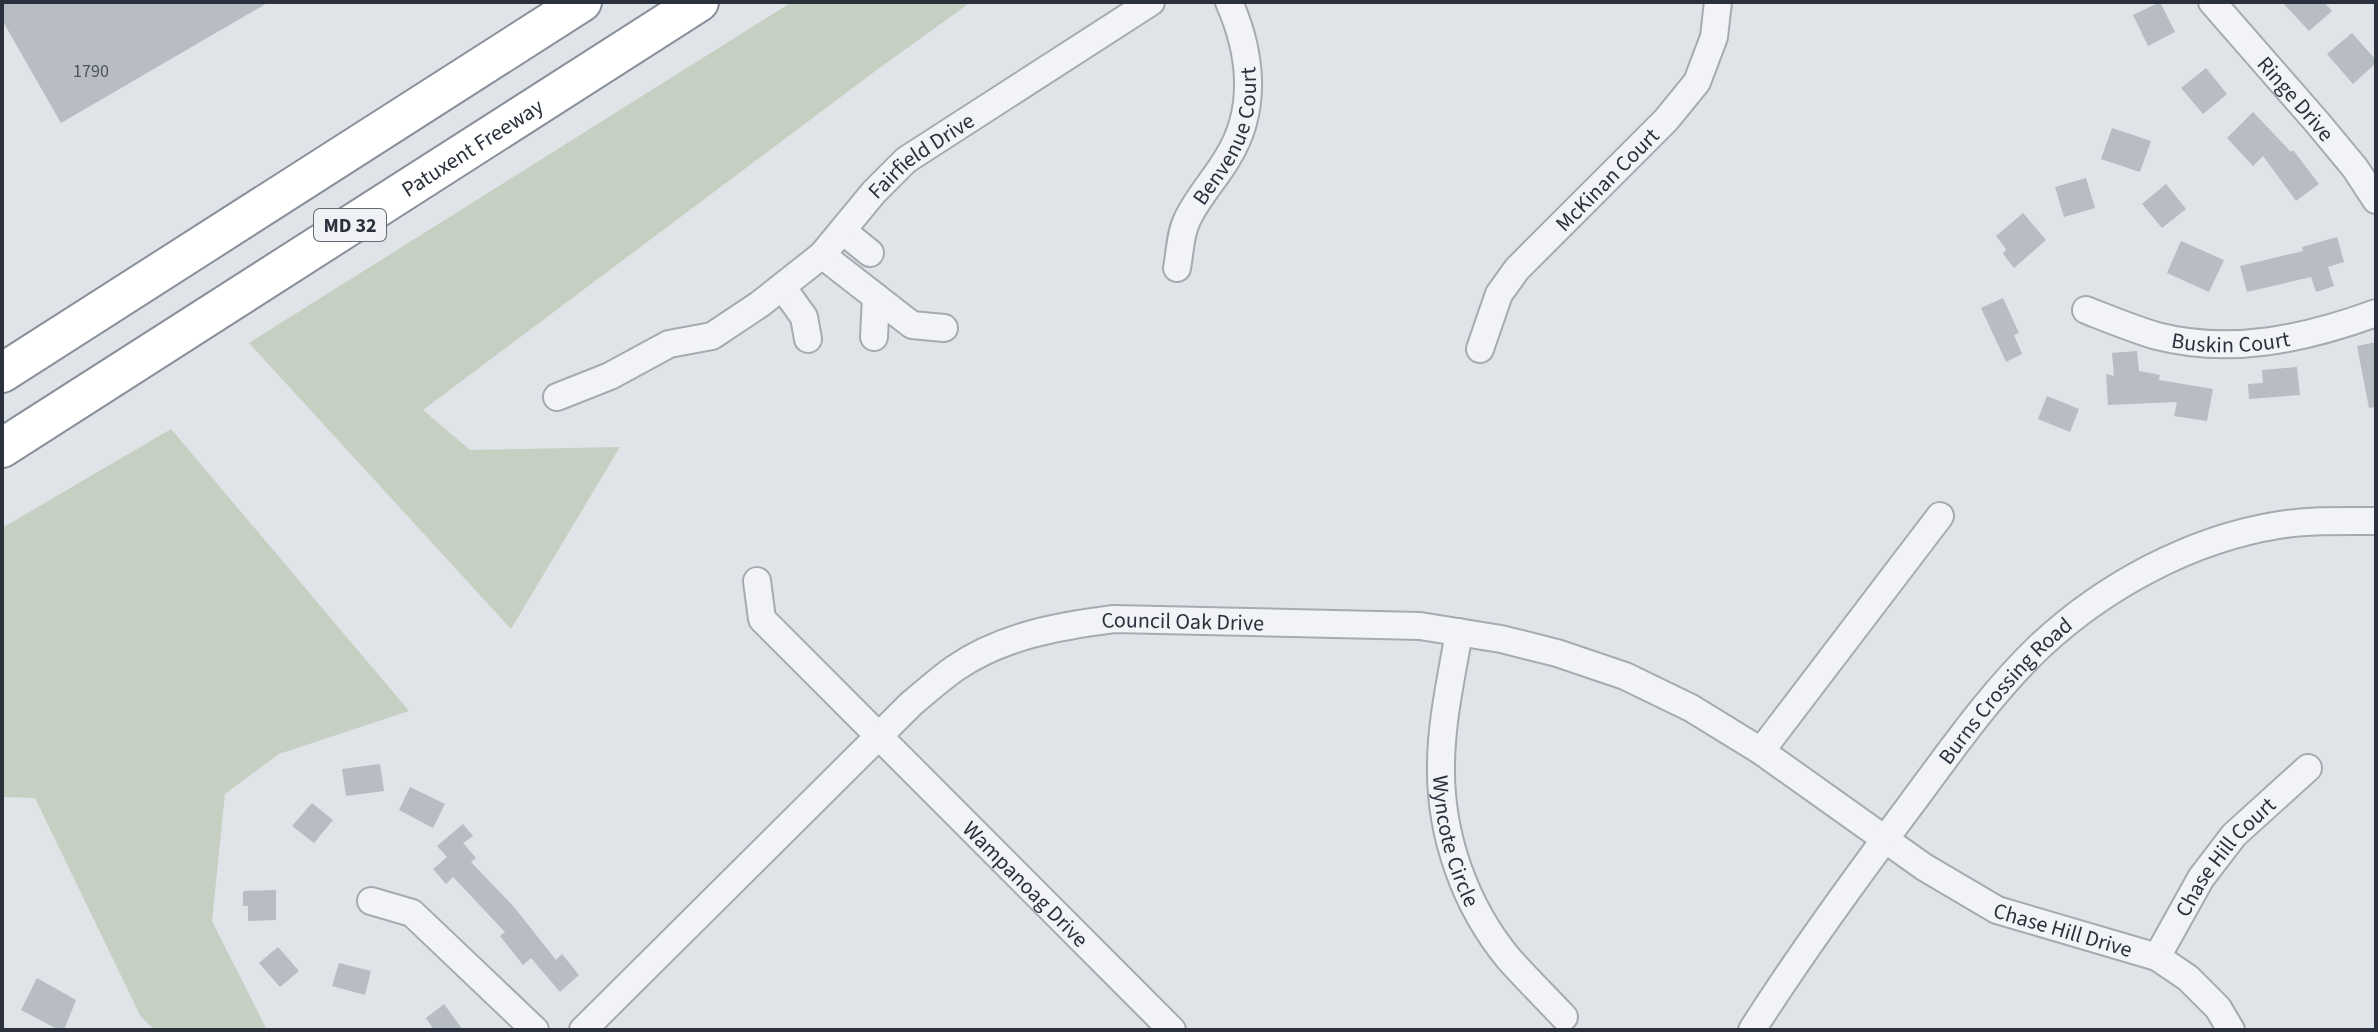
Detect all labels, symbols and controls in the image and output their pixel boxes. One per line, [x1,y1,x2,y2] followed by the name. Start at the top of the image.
[2249,49,2342,149] street label: Ringe Drive
[73,59,109,84] house number: 1790
[1185,65,1265,211] street label: Benvenue Court
[395,90,550,205] street label: Patuxent Freeway
[861,105,981,207] street label: Fairfield Drive
[1548,120,1667,239] street label: McKinan Court
[314,209,386,241] road number: MD 32
[2169,323,2293,361] street label: Buskin Court
[1100,604,1265,639] street label: Council Oak Drive
[1931,610,2079,771] street label: Burns Crossing Road
[1424,774,1487,913] street label: Wyncote Circle
[2167,789,2284,923] street label: Chase Hill Court
[955,814,1096,955] street label: Wampanoag Drive
[1990,895,2136,966] street label: Chase Hill Drive

